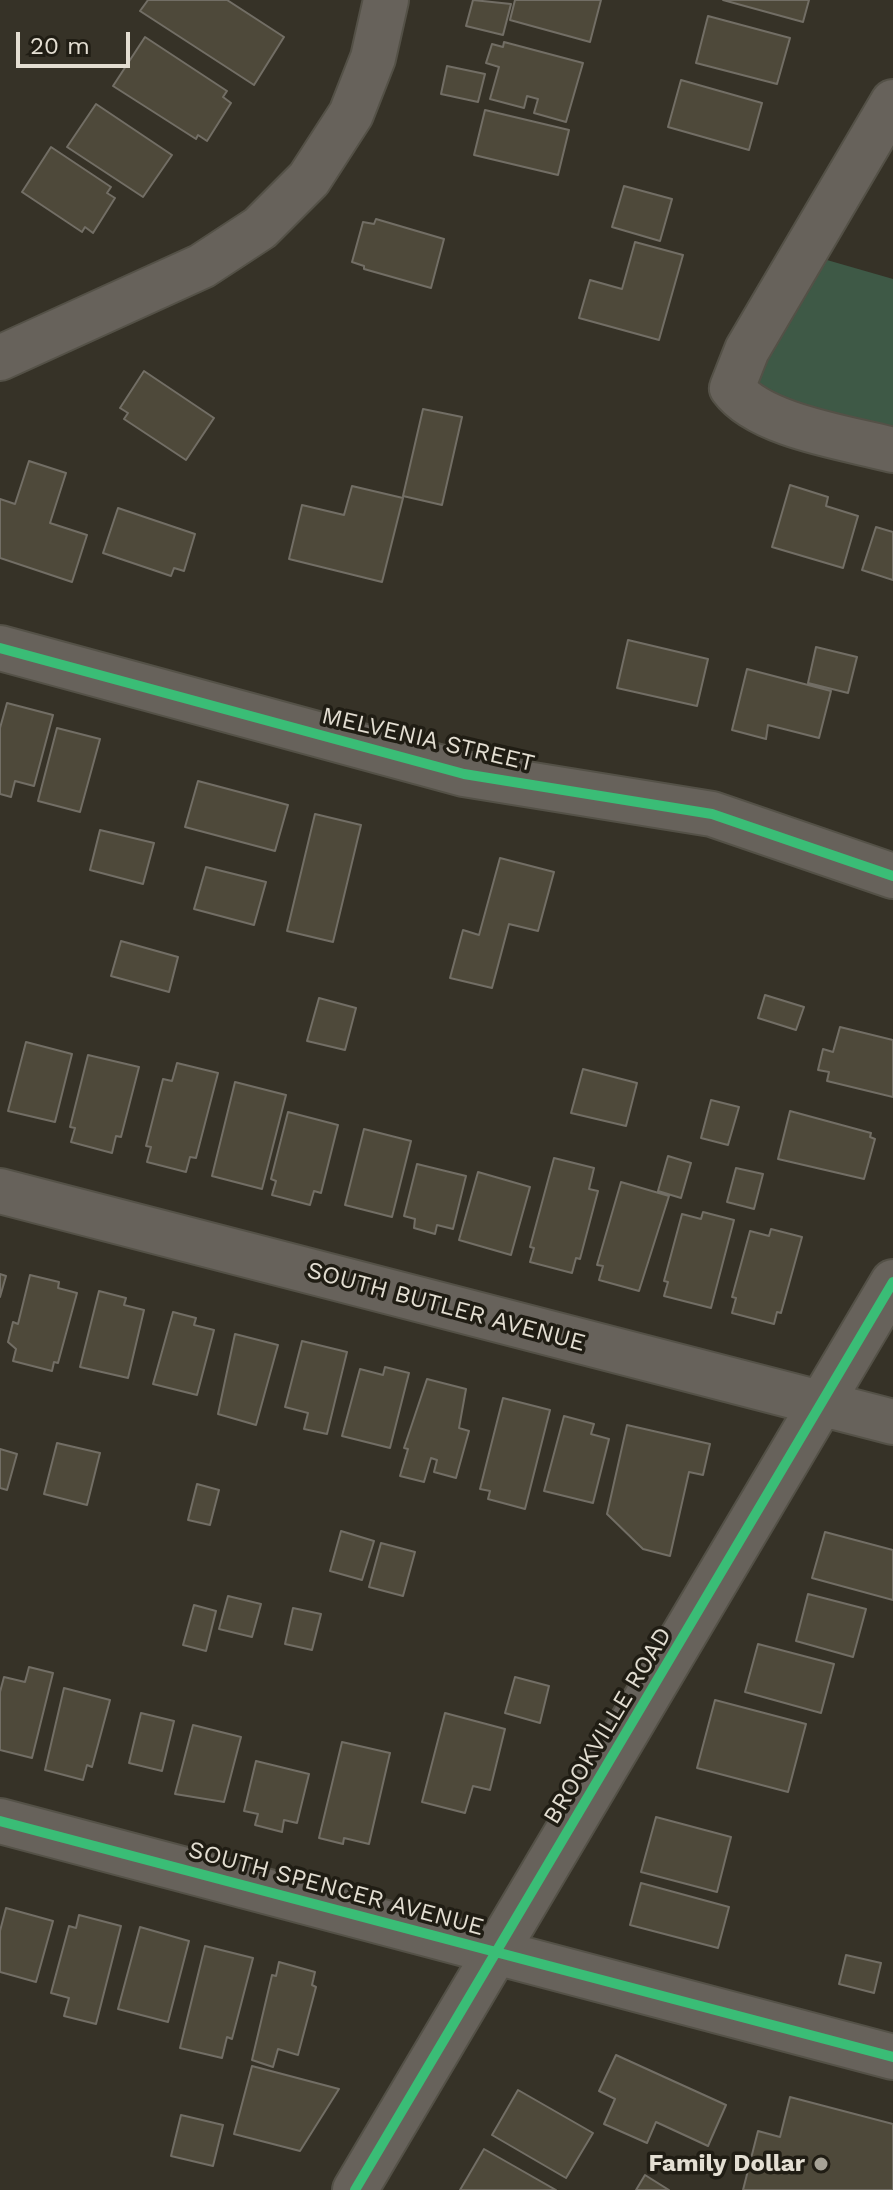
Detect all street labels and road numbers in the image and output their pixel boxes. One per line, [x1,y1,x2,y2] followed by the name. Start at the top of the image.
[319,702,537,778] street label: MELVENIA STREET
[304,1256,588,1358] street label: SOUTH BUTLER AVENUE
[538,1622,678,1830] street label: BROOKVILLE ROAD
[185,1836,487,1942] street label: SOUTH SPENCER AVENUE

